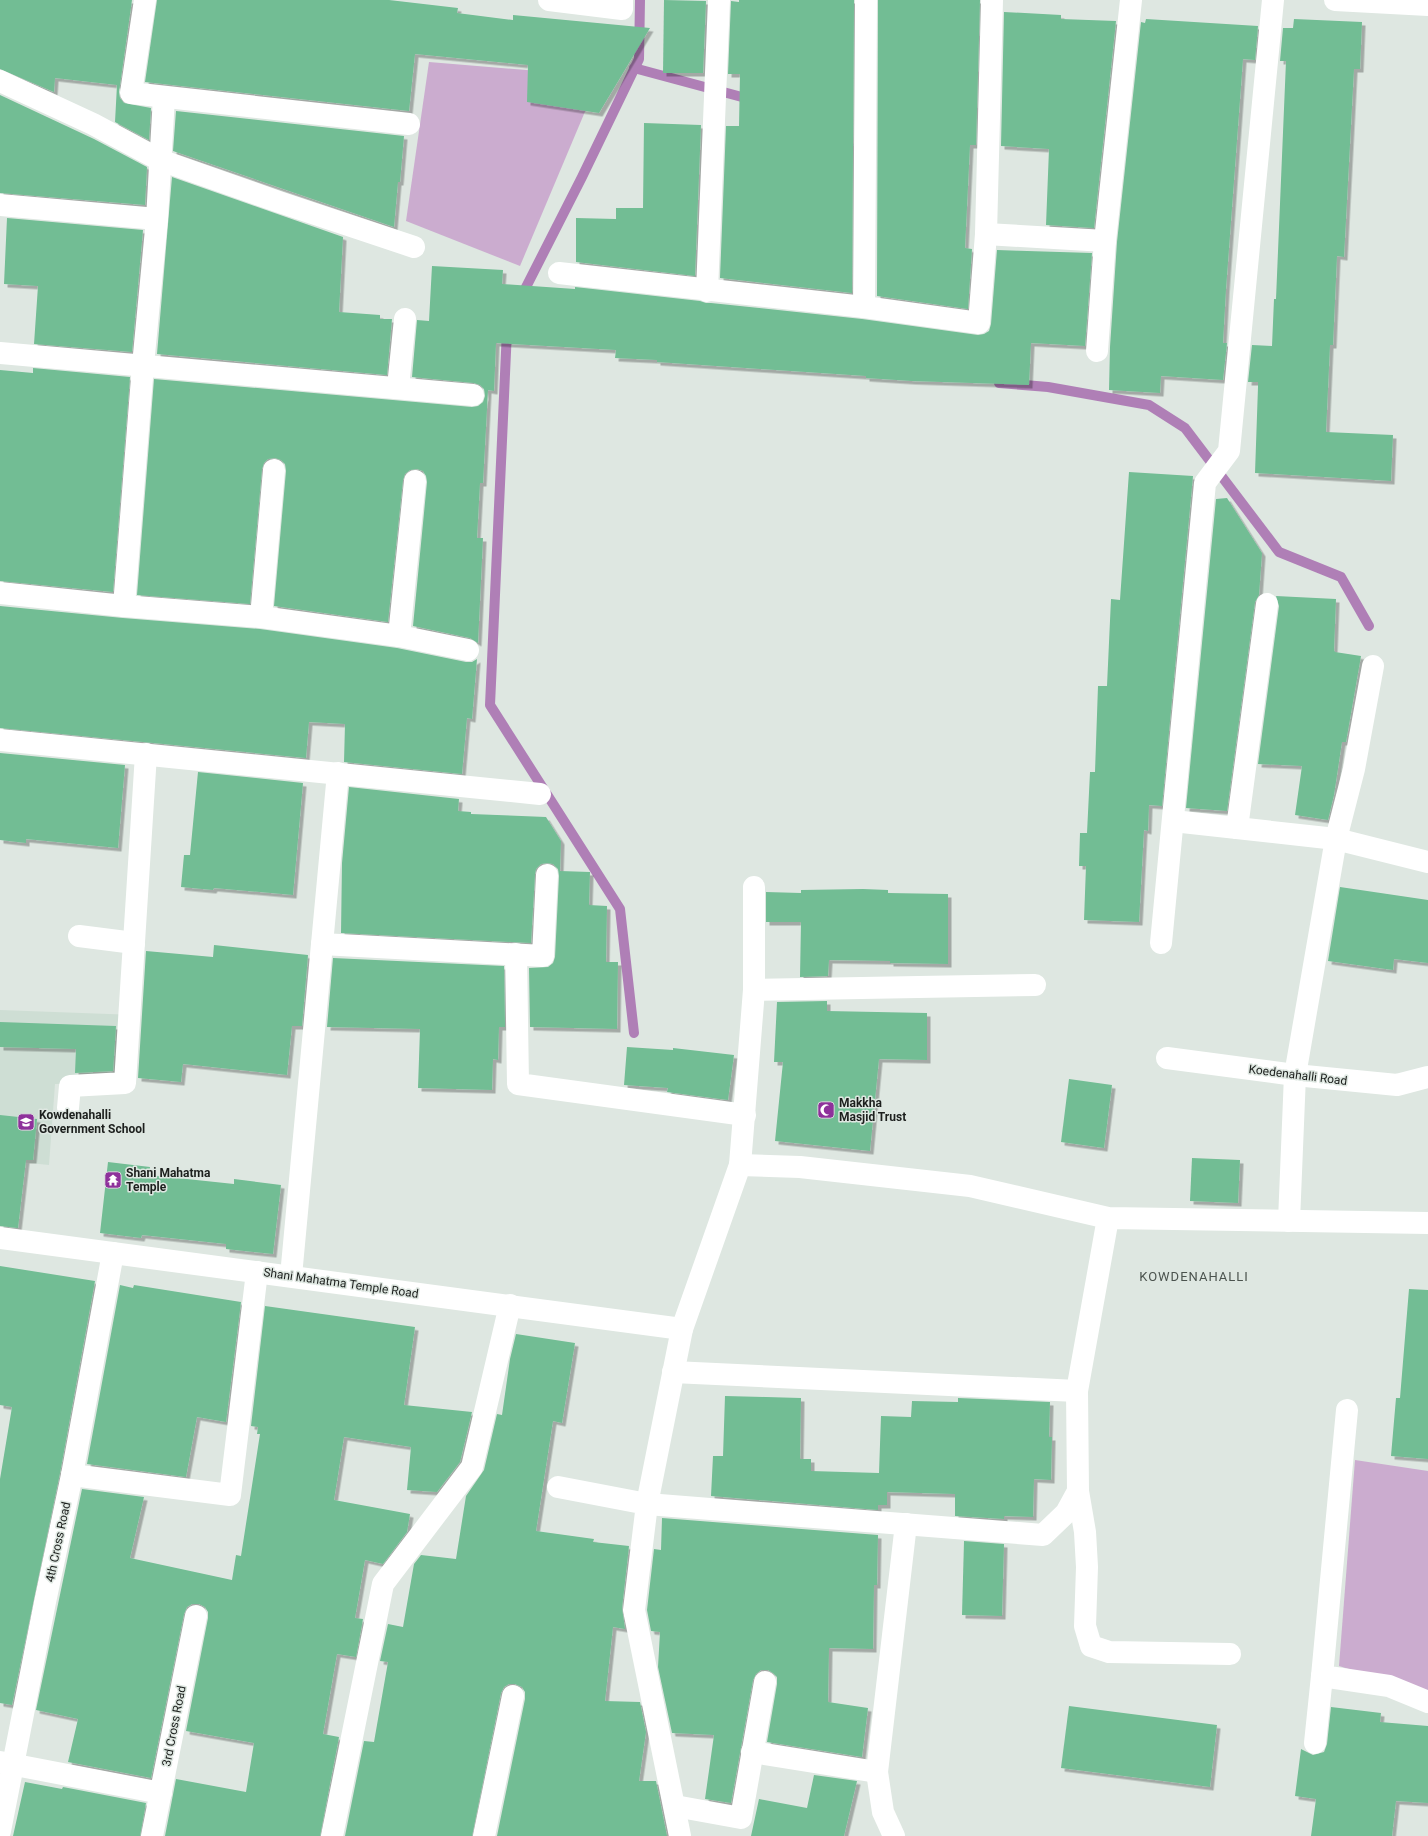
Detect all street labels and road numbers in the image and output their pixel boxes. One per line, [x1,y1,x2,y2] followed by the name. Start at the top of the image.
[1248,1062,1348,1088] street label: Koedenahalli Road
[262,1265,420,1301] street label: Shani Mahatma Temple Road
[43,1501,73,1583] street label: 4th Cross Road
[159,1684,189,1768] street label: 3rd Cross Road

